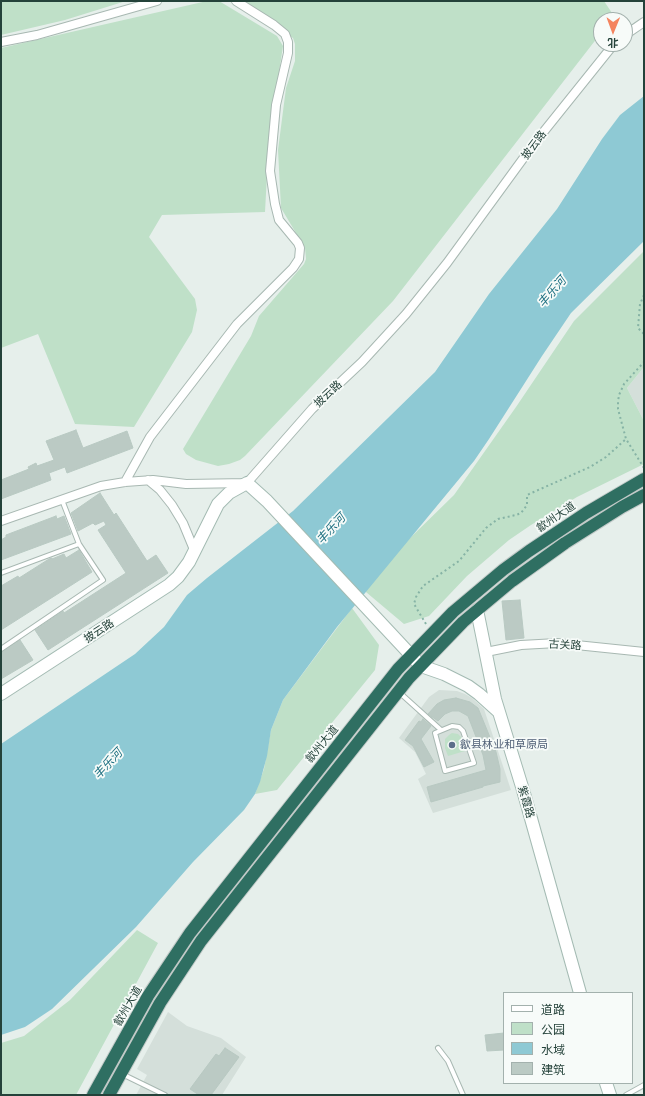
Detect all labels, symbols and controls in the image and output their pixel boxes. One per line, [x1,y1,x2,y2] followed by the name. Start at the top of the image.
[593,12,633,52] north arrow
[607,37,618,50] text: 北
[519,128,549,162] street label: 披云路
[535,274,569,310] water label: 丰乐河
[311,378,345,410] street label: 披云路
[534,499,578,535] street label: 歙州大道
[313,511,349,547] water label: 丰乐河
[82,616,116,646] street label: 披云路
[548,638,582,652] street label: 古关路
[303,723,341,765] street label: 歙州大道
[460,738,548,752] place label: 歙县林业和草原局
[447,740,457,750] marker: 歙县林业和草原局
[90,746,126,782] water label: 丰乐河
[515,784,537,820] street label: 紫霞路
[111,984,145,1028] street label: 歙州大道
[503,992,633,1084] legend
[541,1002,565,1017] text: 道路
[541,1022,565,1037] text: 公园
[541,1042,565,1057] text: 水域
[541,1062,565,1077] text: 建筑

